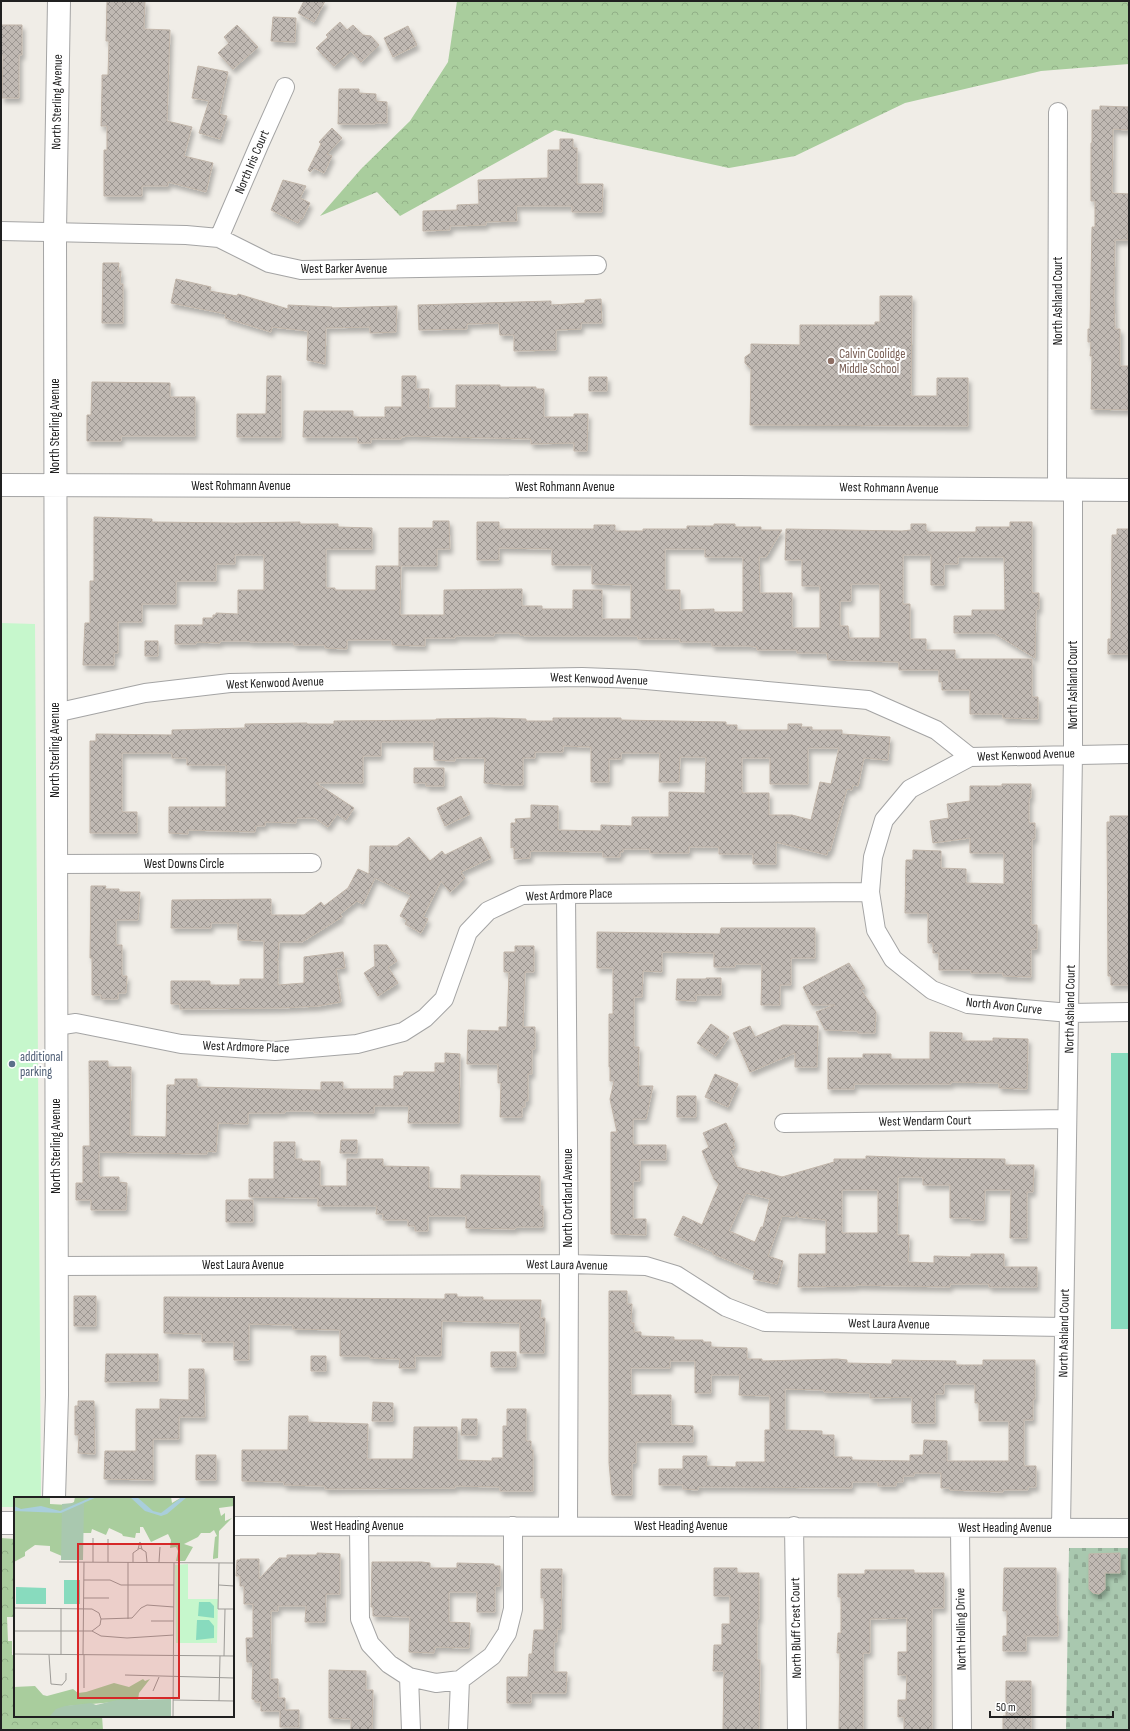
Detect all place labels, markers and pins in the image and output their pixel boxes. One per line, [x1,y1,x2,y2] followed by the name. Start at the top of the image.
[839,346,905,377] place label: Calvin Coolidge Middle School
[826,356,836,366] marker: Calvin Coolidge Middle School
[20,1049,63,1080] place label: additional parking
[7,1059,17,1069] marker: additional parking

